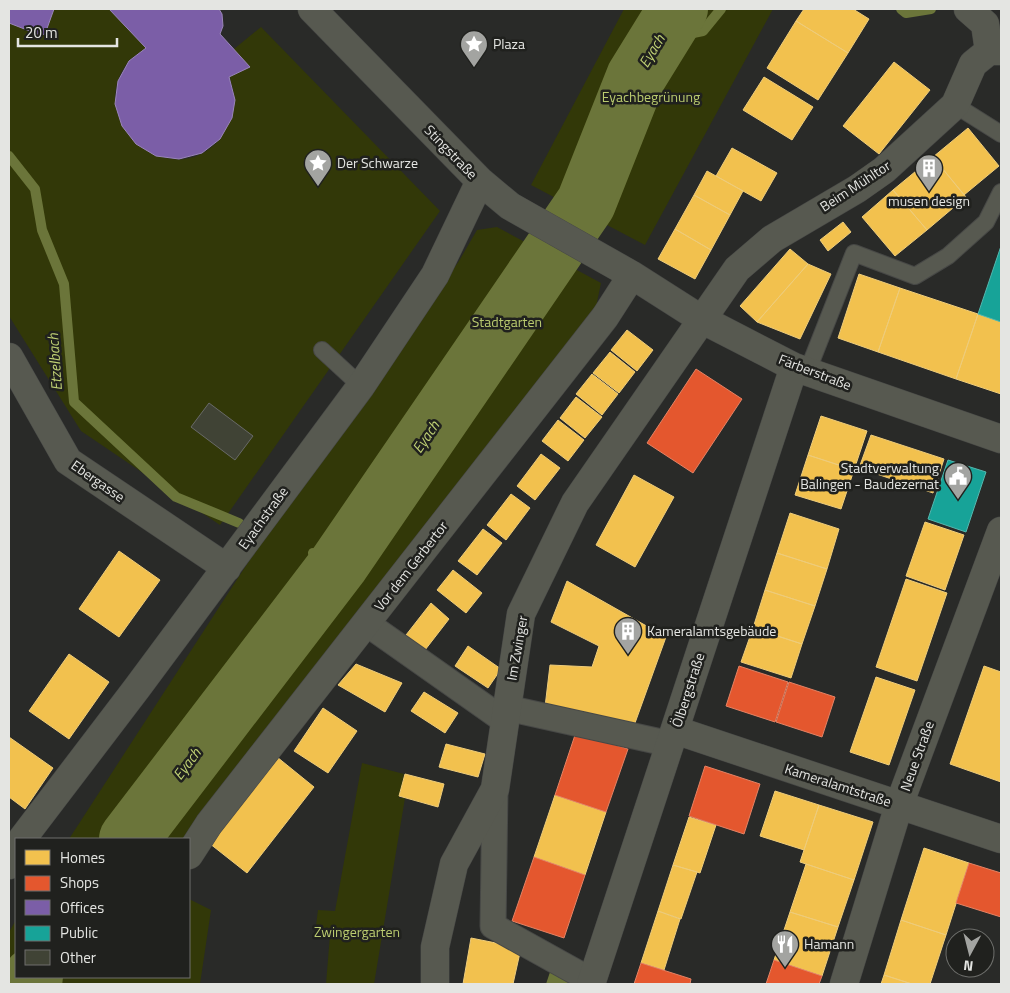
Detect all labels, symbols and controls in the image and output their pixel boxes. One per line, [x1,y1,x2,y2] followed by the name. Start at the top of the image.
[18,15,116,47] scale bar
[25,21,58,44] text: 20 m
[459,29,489,68] place icon: Plaza
[633,29,671,72] water label: Eyach
[493,33,525,54] place label: Plaza
[602,86,700,107] park label: Eyachbegrünung
[420,120,483,184] street label: Stingstraße
[303,148,333,187] place icon: Der Schwarze
[337,152,418,173] place label: Der Schwarze
[914,153,944,192] building icon: musen design
[815,155,894,216] street label: Beim Mühltor
[888,190,970,211] place label: musen design
[472,311,542,332] park label: Stadtgarten
[41,332,68,391] water label: Etzelbach
[776,348,855,395] street label: Färberstraße
[406,415,445,458] water label: Eyach
[67,454,129,507] street label: Ebergasse
[800,457,939,494] place label: Stadtverwaltung Balingen - Baudezernat
[943,461,973,500] public building icon: Stadtverwaltung Balingen - Baudezernat
[233,482,293,554] street label: Eyachstraße
[369,516,453,615] street label: Vor dem Gerbertor
[500,613,533,682] street label: Im Zwinger
[613,616,643,655] building icon: Kameralamtsgebäude
[647,620,776,641] place label: Kameralamtsgebäude
[666,650,709,730] street label: Ölbergstraße
[894,718,939,794] street label: Neue Straße
[167,742,207,785] water label: Eyach
[782,757,894,812] street label: Kameralamtstraße
[15,838,190,978] legend
[60,846,105,869] text: Homes
[60,871,99,894] text: Shops
[60,896,104,919] text: Offices
[60,921,98,944] text: Public
[314,921,400,942] park label: Zwingergarten
[945,928,995,978] north arrow
[770,929,800,968] restaurant icon: Hamann
[804,933,854,954] place label: Hamann
[60,946,96,969] text: Other
[962,955,974,977] text: N

